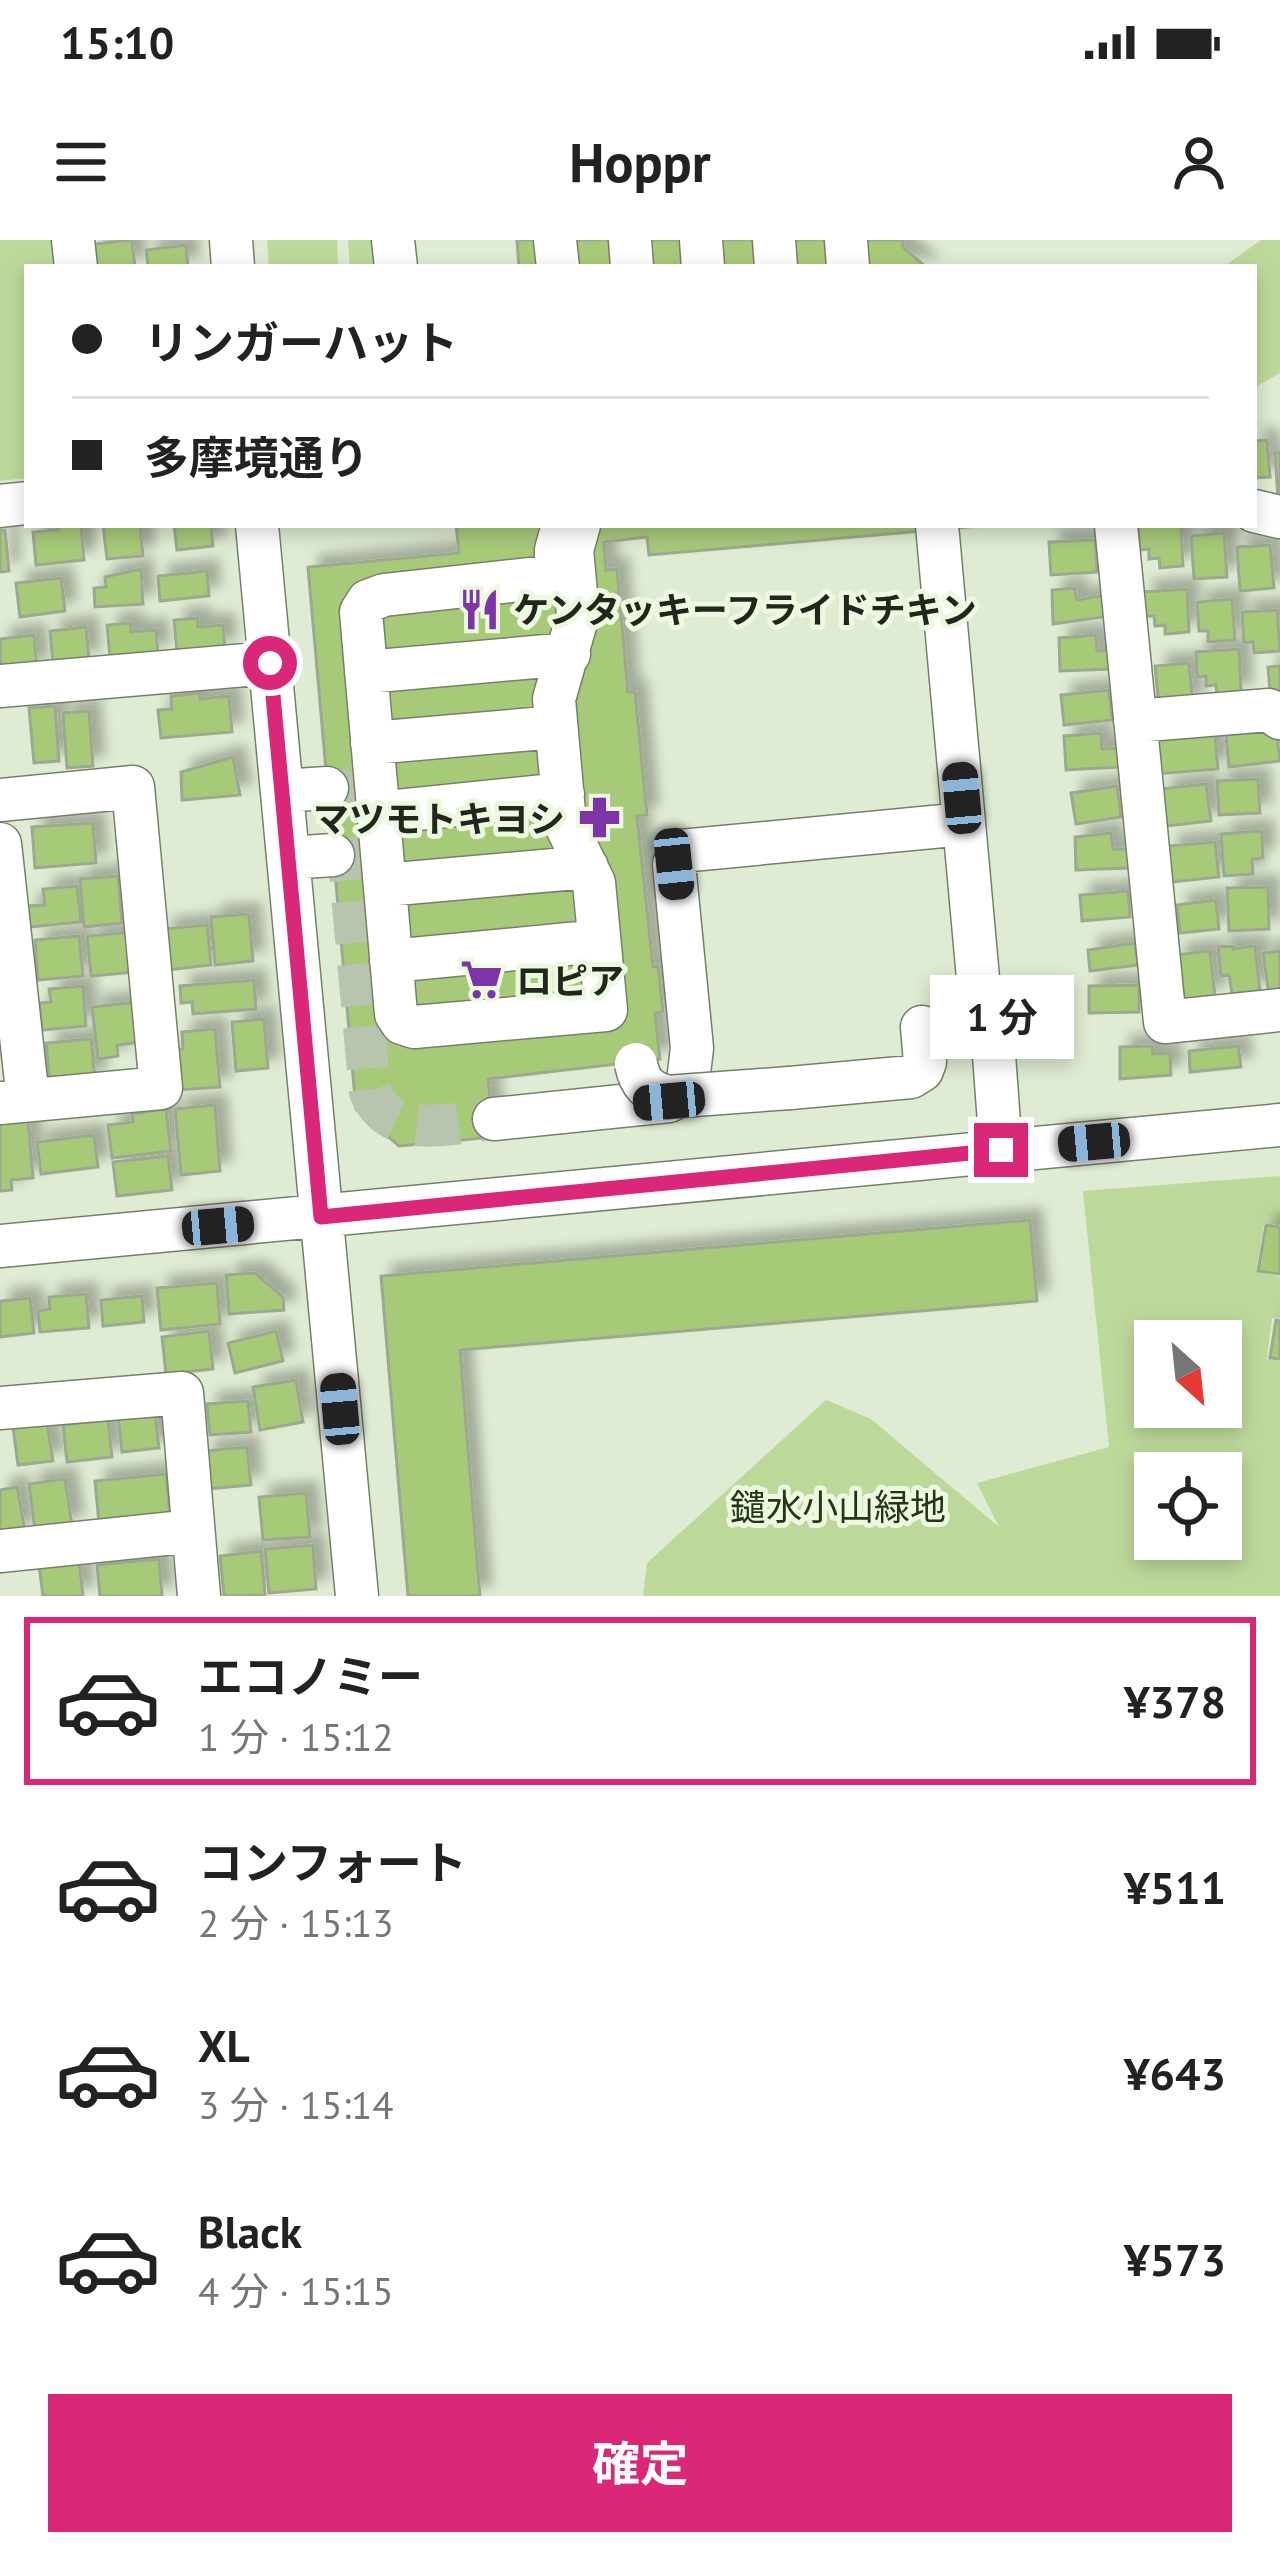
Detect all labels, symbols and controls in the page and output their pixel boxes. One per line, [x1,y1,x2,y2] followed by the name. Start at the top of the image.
[60,13,174,71] text: 15:10
[569,127,711,197] text: Hoppr
[48,129,114,195] icon: menu
[1166,129,1232,195] icon: person
[144,313,458,371] text: リンガーハット
[144,428,369,486] text: 多摩境通り
[456,586,502,632] restaurant icon: ケンタッキーフライドチキン
[513,586,977,633] place label: ケンタッキーフライドチキン
[243,636,297,690] route start
[941,761,983,835] car
[313,795,565,842] place label: マツモトキヨシ
[576,795,622,841] pharmacy icon: マツモトキヨシ
[652,826,696,902] car
[459,957,505,1003] supermarket icon: ロピア
[516,957,624,1004] place label: ロピア
[929,976,1073,1060] callout: 1 分
[967,991,1037,1042] text: 1 分
[632,1080,706,1122] car
[1057,1121,1131,1163] car
[974,1123,1028,1177] route end
[181,1205,255,1247] car
[1134,1320,1242,1428] north arrow
[1134,1320,1242,1560] map controls
[319,1372,361,1446] car
[1134,1452,1242,1560] button: locate
[730,1483,946,1530] park label: 鑓水小山緑地
[54,1647,162,1755] icon: car
[198,1647,423,1705] text: エコノミー
[1124,1672,1226,1730] text: ¥378
[198,1711,393,1762] text: 1 分 · 15:12
[54,1833,162,1941] icon: car
[198,1833,467,1891] text: コンフォート
[1124,1858,1226,1916] text: ¥511
[198,1897,393,1948] text: 2 分 · 15:13
[198,2016,250,2074] text: XL
[54,2019,162,2127] icon: car
[1124,2044,1226,2102] text: ¥643
[198,2079,393,2130] text: 3 分 · 15:14
[198,2202,302,2260] text: Black
[54,2205,162,2313] icon: car
[1124,2230,1226,2288] text: ¥573
[198,2265,393,2316] text: 4 分 · 15:15
[48,2394,1232,2532] button: 確定

